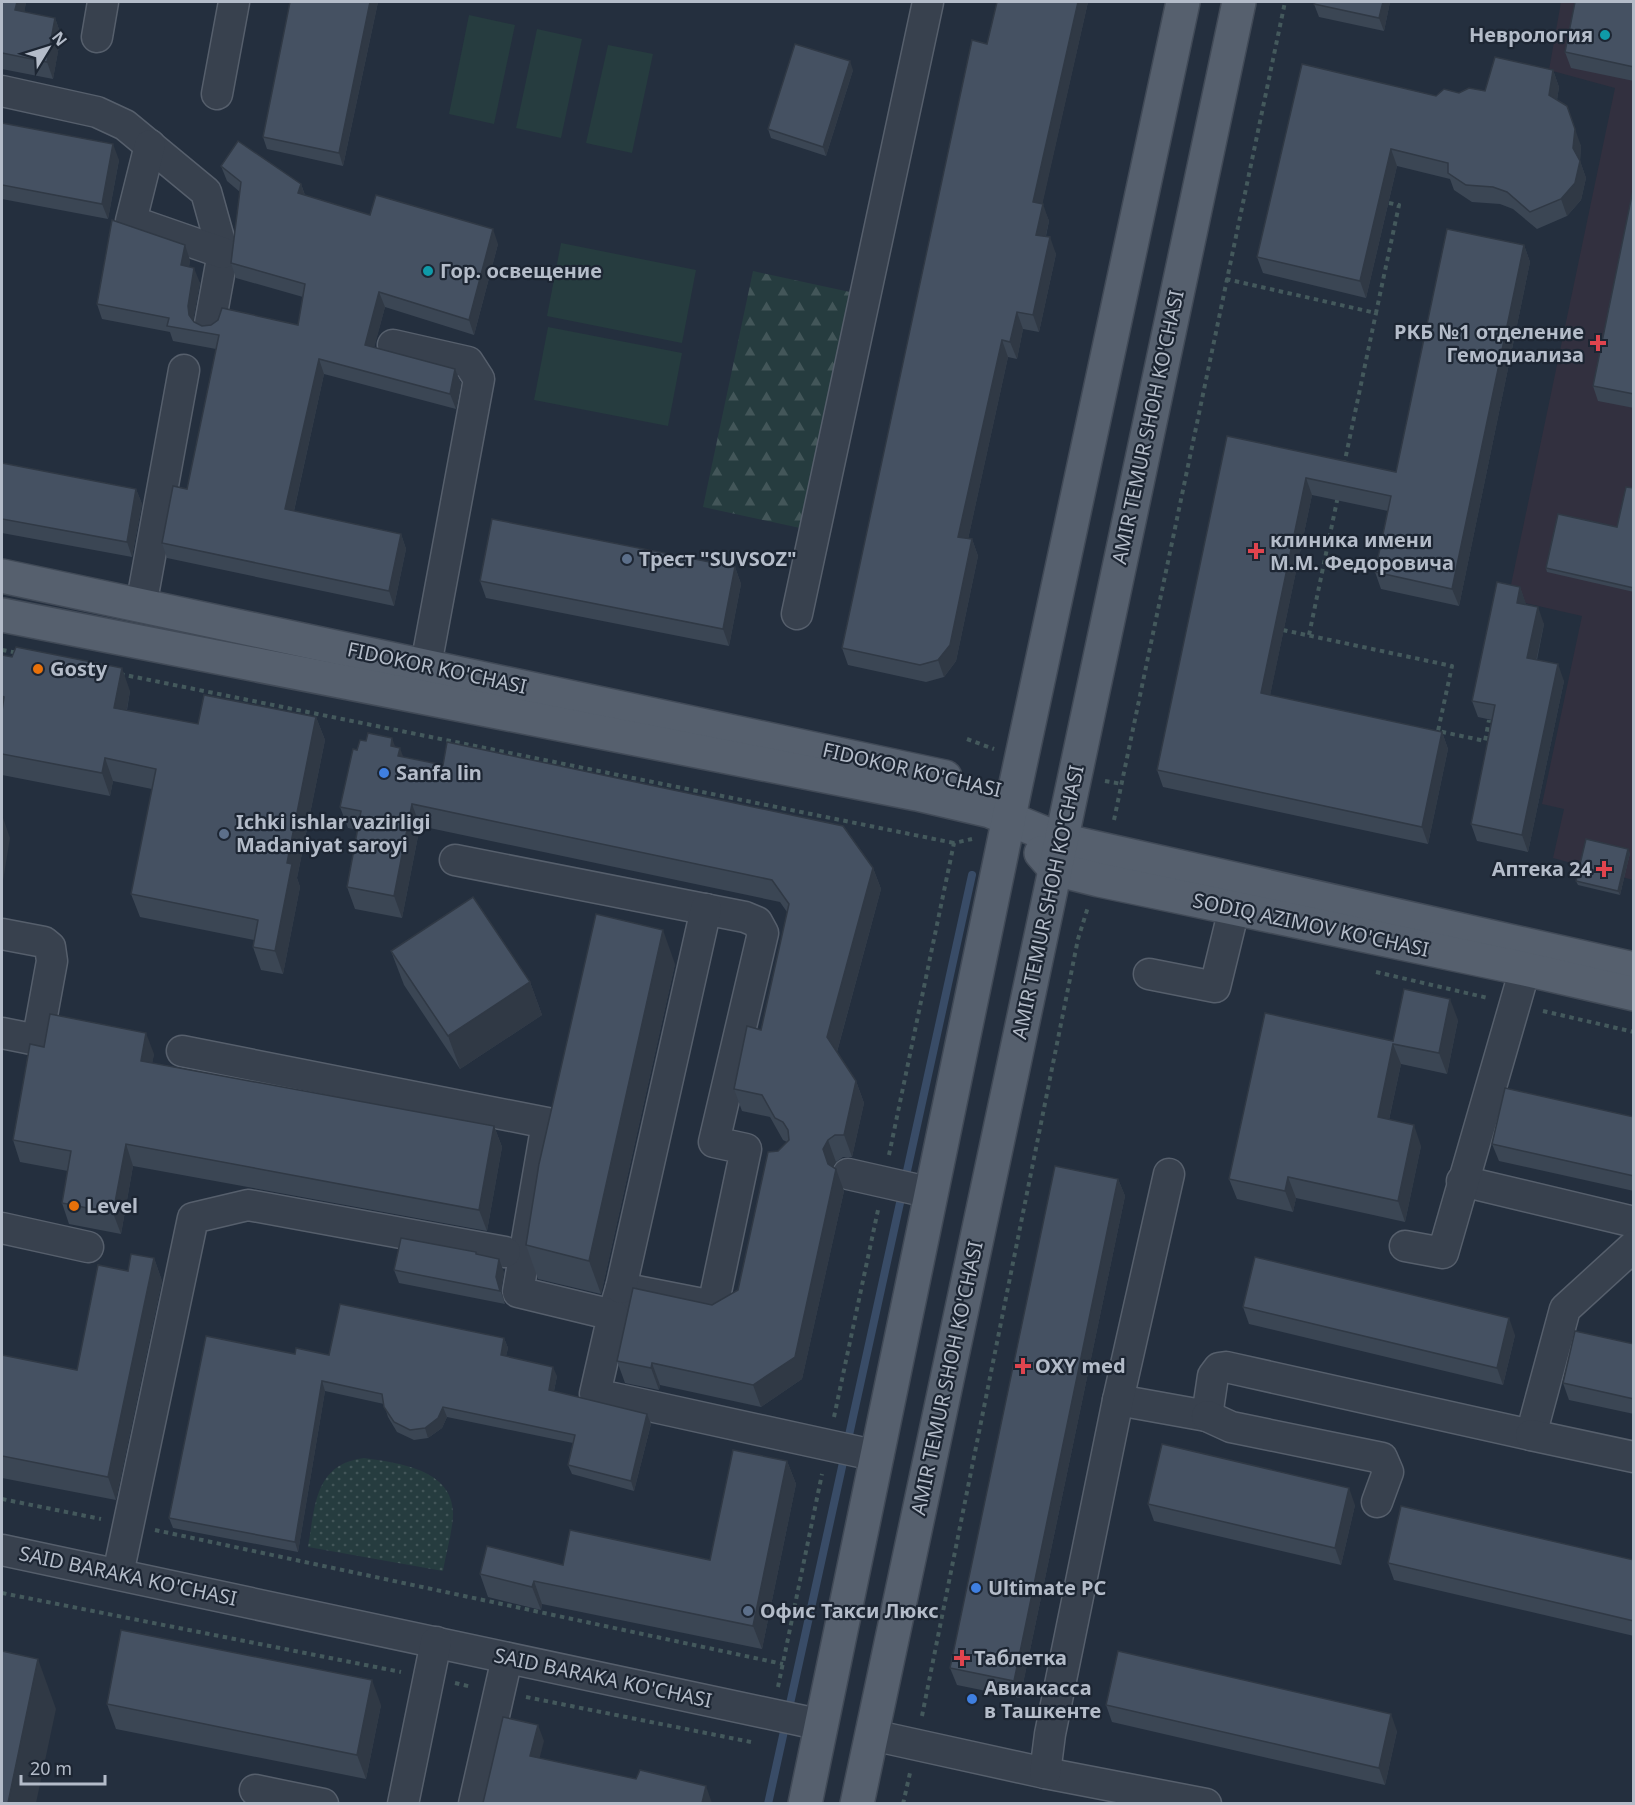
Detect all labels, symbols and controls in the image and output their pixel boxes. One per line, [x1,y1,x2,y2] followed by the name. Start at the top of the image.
[18,18,78,78] north arrow
[1469,21,1593,48] place label: Неврология
[47,27,72,51] text: N
[1598,28,1612,42] marker: Неврология
[440,257,602,284] place label: Гор. освещение
[421,264,435,278] marker: Гор. освещение
[1105,287,1190,566] street label: AMIR TEMUR SHOH KO'CHASI
[1394,318,1584,368] place label: РКБ №1 отделение Гемодиализа
[1589,334,1607,352] marker: РКБ №1 отделение Гемодиализа
[1270,526,1454,576] place label: клиника имени М.М. Федоровича
[1247,542,1265,560] marker: клиника имени М.М. Федоровича
[639,545,797,572] place label: Трест "SUVSOZ"
[620,552,634,566] marker: Трест "SUVSOZ"
[345,635,529,700] street label: FIDOKOR KO'CHASI
[50,655,108,682] place label: Gosty
[31,662,45,676] marker: Gosty
[820,736,1004,803] street label: FIDOKOR KO'CHASI
[396,759,482,786] place label: Sanfa lin
[1005,762,1090,1041] street label: AMIR TEMUR SHOH KO'CHASI
[377,766,391,780] marker: Sanfa lin
[236,808,431,858] place label: Ichki ishlar vazirligi Madaniyat saroyi
[217,827,231,841] marker: Ichki ishlar vazirligi Madaniyat saroyi
[1492,855,1593,882] place label: Аптека 24
[1597,862,1611,876] marker: Аптека 24
[1191,886,1432,963] street label: SODIQ AZIMOV KO'CHASI
[86,1192,138,1219] place label: Level
[67,1199,81,1213] marker: Level
[904,1238,989,1517] street label: AMIR TEMUR SHOH KO'CHASI
[1035,1352,1126,1379] place label: OXY med
[1016,1359,1030,1373] marker: OXY med
[17,1539,239,1612] street label: SAID BARAKA KO'CHASI
[988,1574,1106,1601] place label: Ultimate PC
[969,1581,983,1595] marker: Ultimate PC
[760,1597,939,1624] place label: Офис Такси Люкс
[741,1604,755,1618] marker: Офис Такси Люкс
[492,1641,714,1714] street label: SAID BARAKA KO'CHASI
[974,1644,1067,1671] place label: Таблетка
[955,1651,969,1665] marker: Таблетка
[984,1674,1101,1724] place label: Авиакасса в Ташкенте
[965,1692,979,1706] marker: Авиакасса в Ташкенте
[21,1748,105,1786] scale bar
[30,1756,72,1780] text: 20 m

